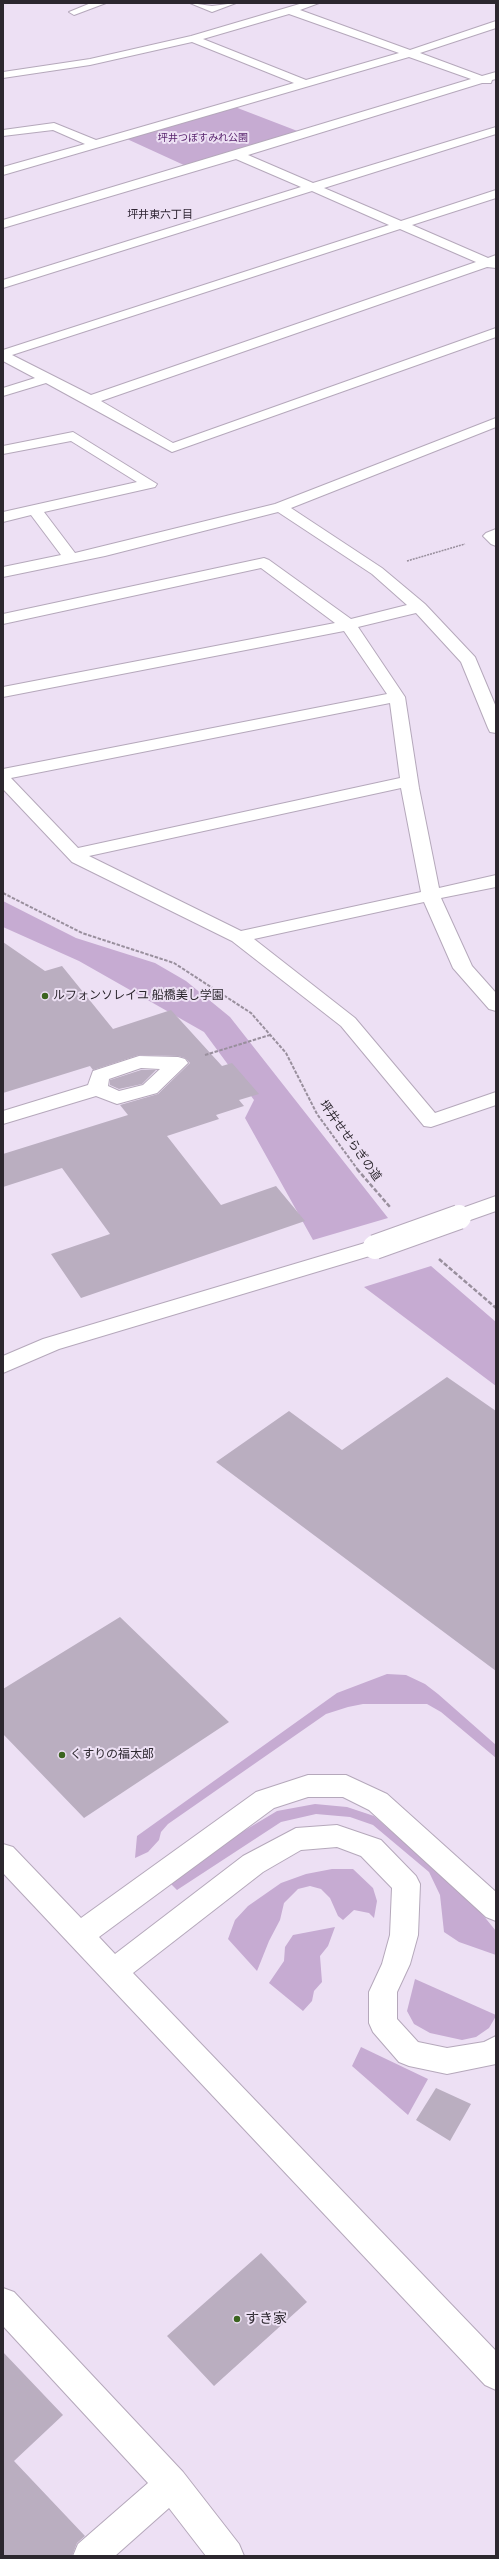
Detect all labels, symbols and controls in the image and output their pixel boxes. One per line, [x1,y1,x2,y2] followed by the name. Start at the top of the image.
[158,132,248,144] park label: 坪井つぼすみれ公園
[127,208,193,222] district label: 坪井東六丁目
[53,989,224,1003] place label: ルフォンソレイユ 船橋美し学園
[40,991,50,1001] marker: ルフォンソレイユ 船橋美し学園
[316,1098,384,1184] street label: 坪井せせらぎの道
[70,1748,154,1762] place label: くすりの福太郎
[57,1750,67,1760] marker: くすりの福太郎
[245,2311,287,2327] place label: すき家
[232,2314,242,2324] marker: すき家

